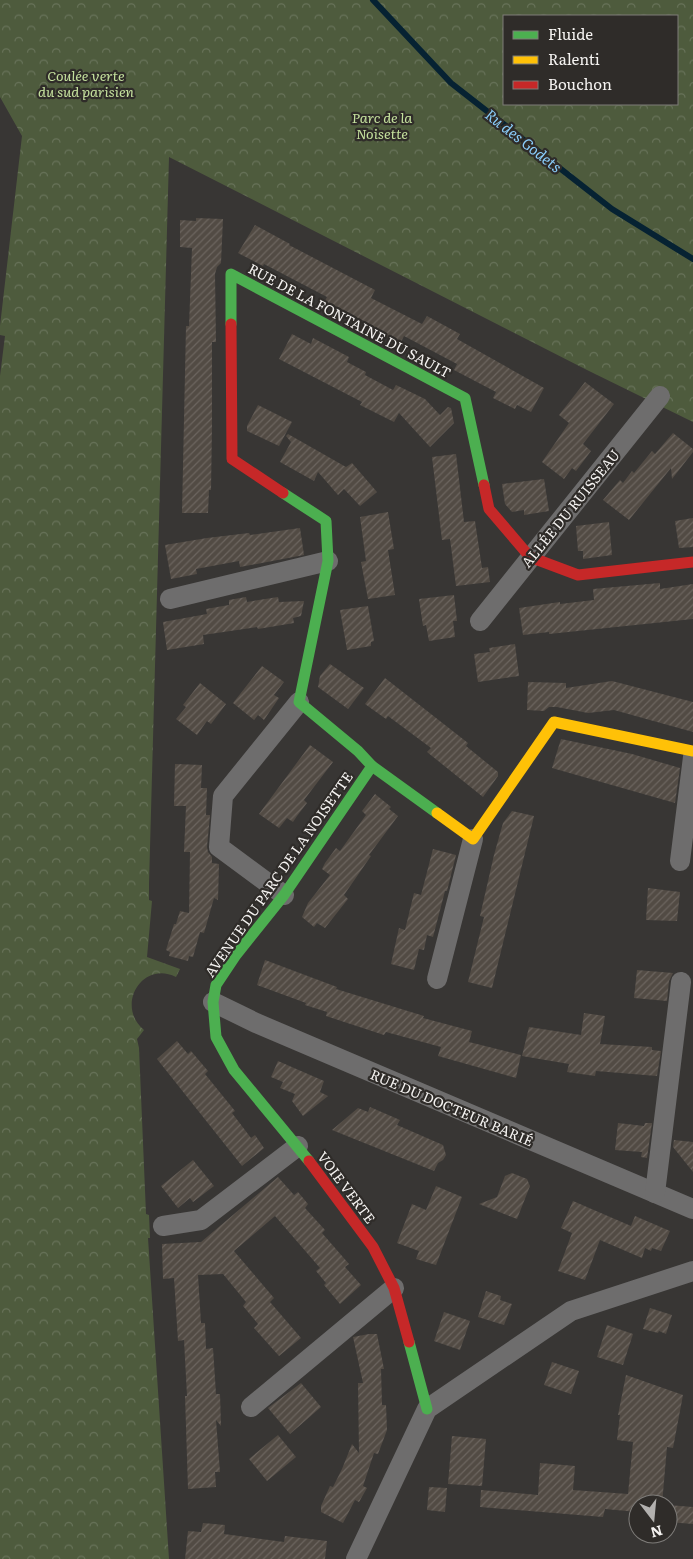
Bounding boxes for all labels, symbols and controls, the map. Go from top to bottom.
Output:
legend [503,15,678,105]
text: Fluide [548,22,593,45]
text: Ralenti [548,47,600,70]
park label: Coulée verte du sud parisien [38,65,135,101]
text: Bouchon [548,72,612,95]
water label: Ru des Godets [481,103,567,177]
park label: Parc de la Noisette [352,107,412,143]
street label: RUE DE LA FONTAINE DU SAULT [245,258,455,382]
street label: ALLÉE DU RUISSEAU [516,445,624,571]
street label: AVENUE DU PARC DE LA NOISETTE [199,767,357,981]
street label: RUE DU DOCTEUR BARIÉ [367,1064,537,1150]
street label: VOIE VERTE [313,1147,381,1227]
north arrow [628,1494,678,1544]
text: N [648,1521,665,1544]

